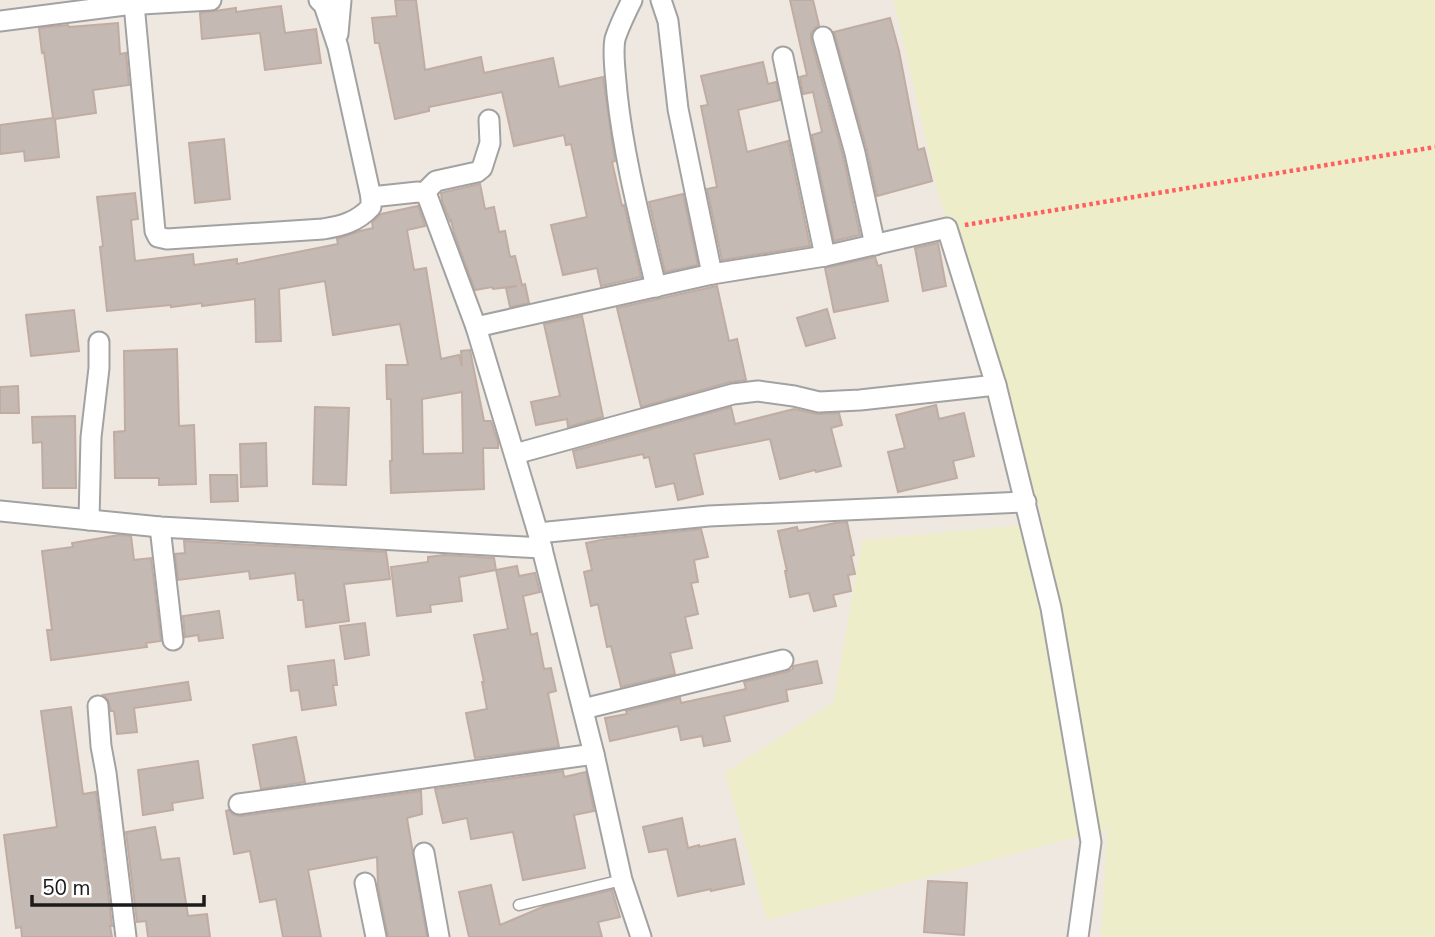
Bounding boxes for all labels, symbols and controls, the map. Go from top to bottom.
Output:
scale bar [32,864,203,908]
text: 50 m [42,874,91,902]

